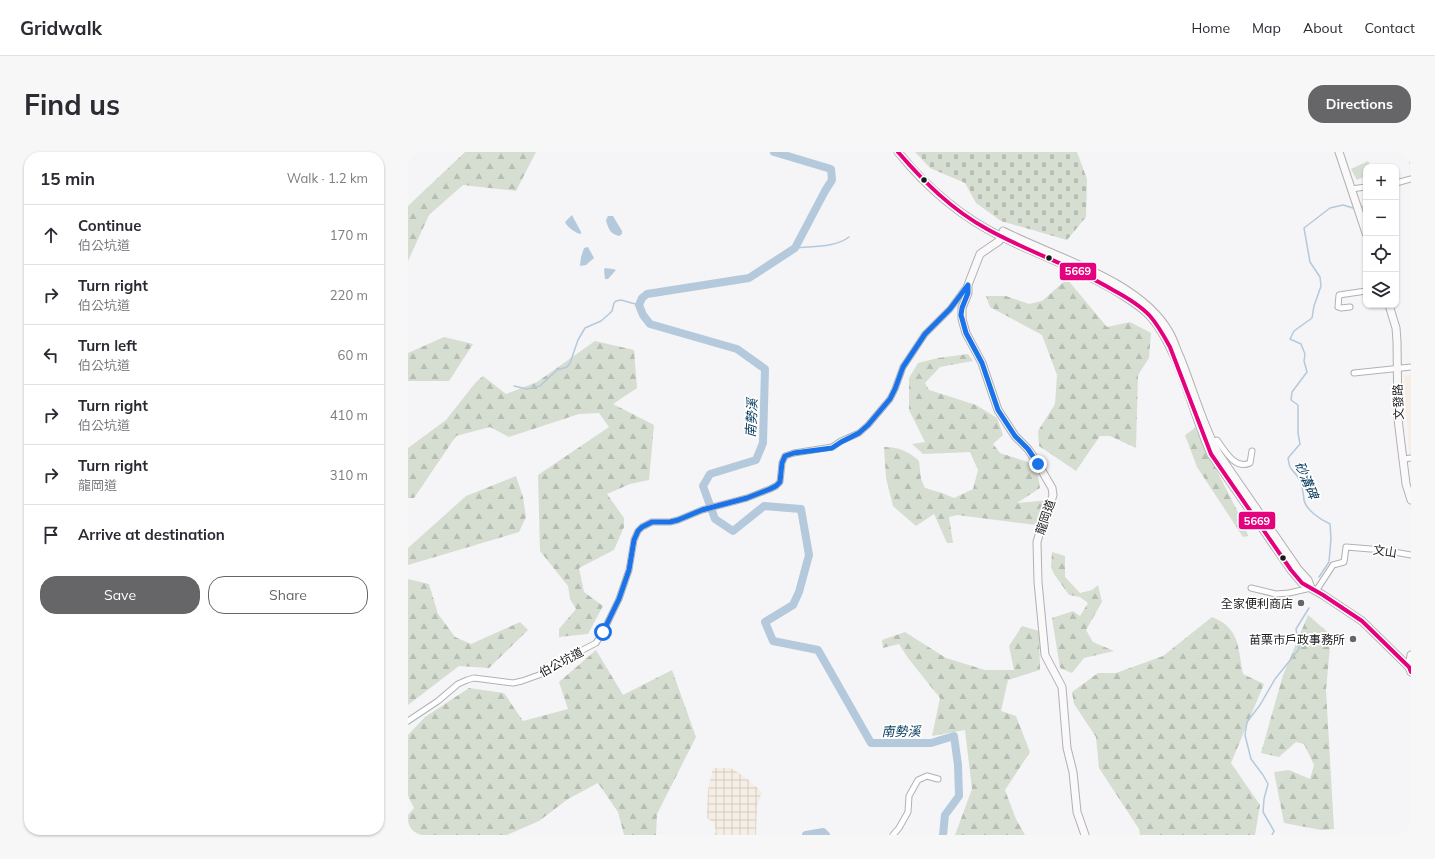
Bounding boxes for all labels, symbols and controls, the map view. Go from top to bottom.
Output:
text: Gridwalk [20,16,102,40]
text: Home [1191,19,1230,37]
text: Map [1252,19,1281,37]
text: About [1303,19,1343,37]
text: Contact [1365,19,1415,37]
button: Directions [1308,85,1411,123]
text: Find us [24,87,120,122]
map controls [1363,164,1399,308]
button: + [1363,164,1399,200]
text: 15 min [40,168,95,189]
text: Walk · 1.2 km [287,170,368,186]
unlabelled marker [919,175,929,185]
button: − [1363,200,1399,236]
text: Continue [78,216,141,235]
icon: ahead [40,224,62,246]
text: 170 m [330,227,368,243]
button: locate [1363,236,1399,272]
text: 伯公坑道 [78,237,130,253]
unlabelled marker [1044,253,1054,263]
line badge: 5669 [1059,262,1097,281]
text: 5669 [1065,264,1092,278]
button: layers [1363,272,1399,308]
text: Turn right [78,276,148,295]
icon: right [40,284,62,306]
text: 220 m [330,287,368,303]
text: 伯公坑道 [78,297,130,313]
text: Turn left [78,336,137,355]
icon: left [40,344,62,366]
text: 60 m [338,347,368,363]
text: 伯公坑道 [78,357,130,373]
street label: 文發路 [1390,384,1406,420]
text: Turn right [78,396,148,415]
water label: 南勢溪 [742,396,760,438]
icon: right [40,404,62,426]
text: 410 m [330,407,368,423]
text: 伯公坑道 [78,417,130,433]
route end [1029,455,1047,473]
text: Turn right [78,456,148,475]
water label: 砂溝碑 [1292,459,1323,503]
icon: right [40,464,62,486]
text: 310 m [330,467,368,483]
text: 龍岡道 [78,477,117,493]
street label: 龍岡道 [1032,498,1058,536]
line badge: 5669 [1238,511,1276,530]
text: 5669 [1244,514,1271,528]
icon: arrive [40,524,62,546]
text: Arrive at destination [78,525,225,544]
street label: 文山 [1372,542,1398,560]
unlabelled marker [1278,553,1288,563]
button: Save [40,576,200,614]
button: Share [208,576,368,614]
place label: 全家便利商店 [1221,596,1293,611]
marker: 全家便利商店 [1296,598,1306,608]
route start [594,623,612,641]
place label: 苗栗市戶政事務所 [1249,632,1345,647]
marker: 苗栗市戶政事務所 [1348,634,1358,644]
street label: 伯公坑道 [536,644,586,680]
water label: 南勢溪 [881,723,923,739]

